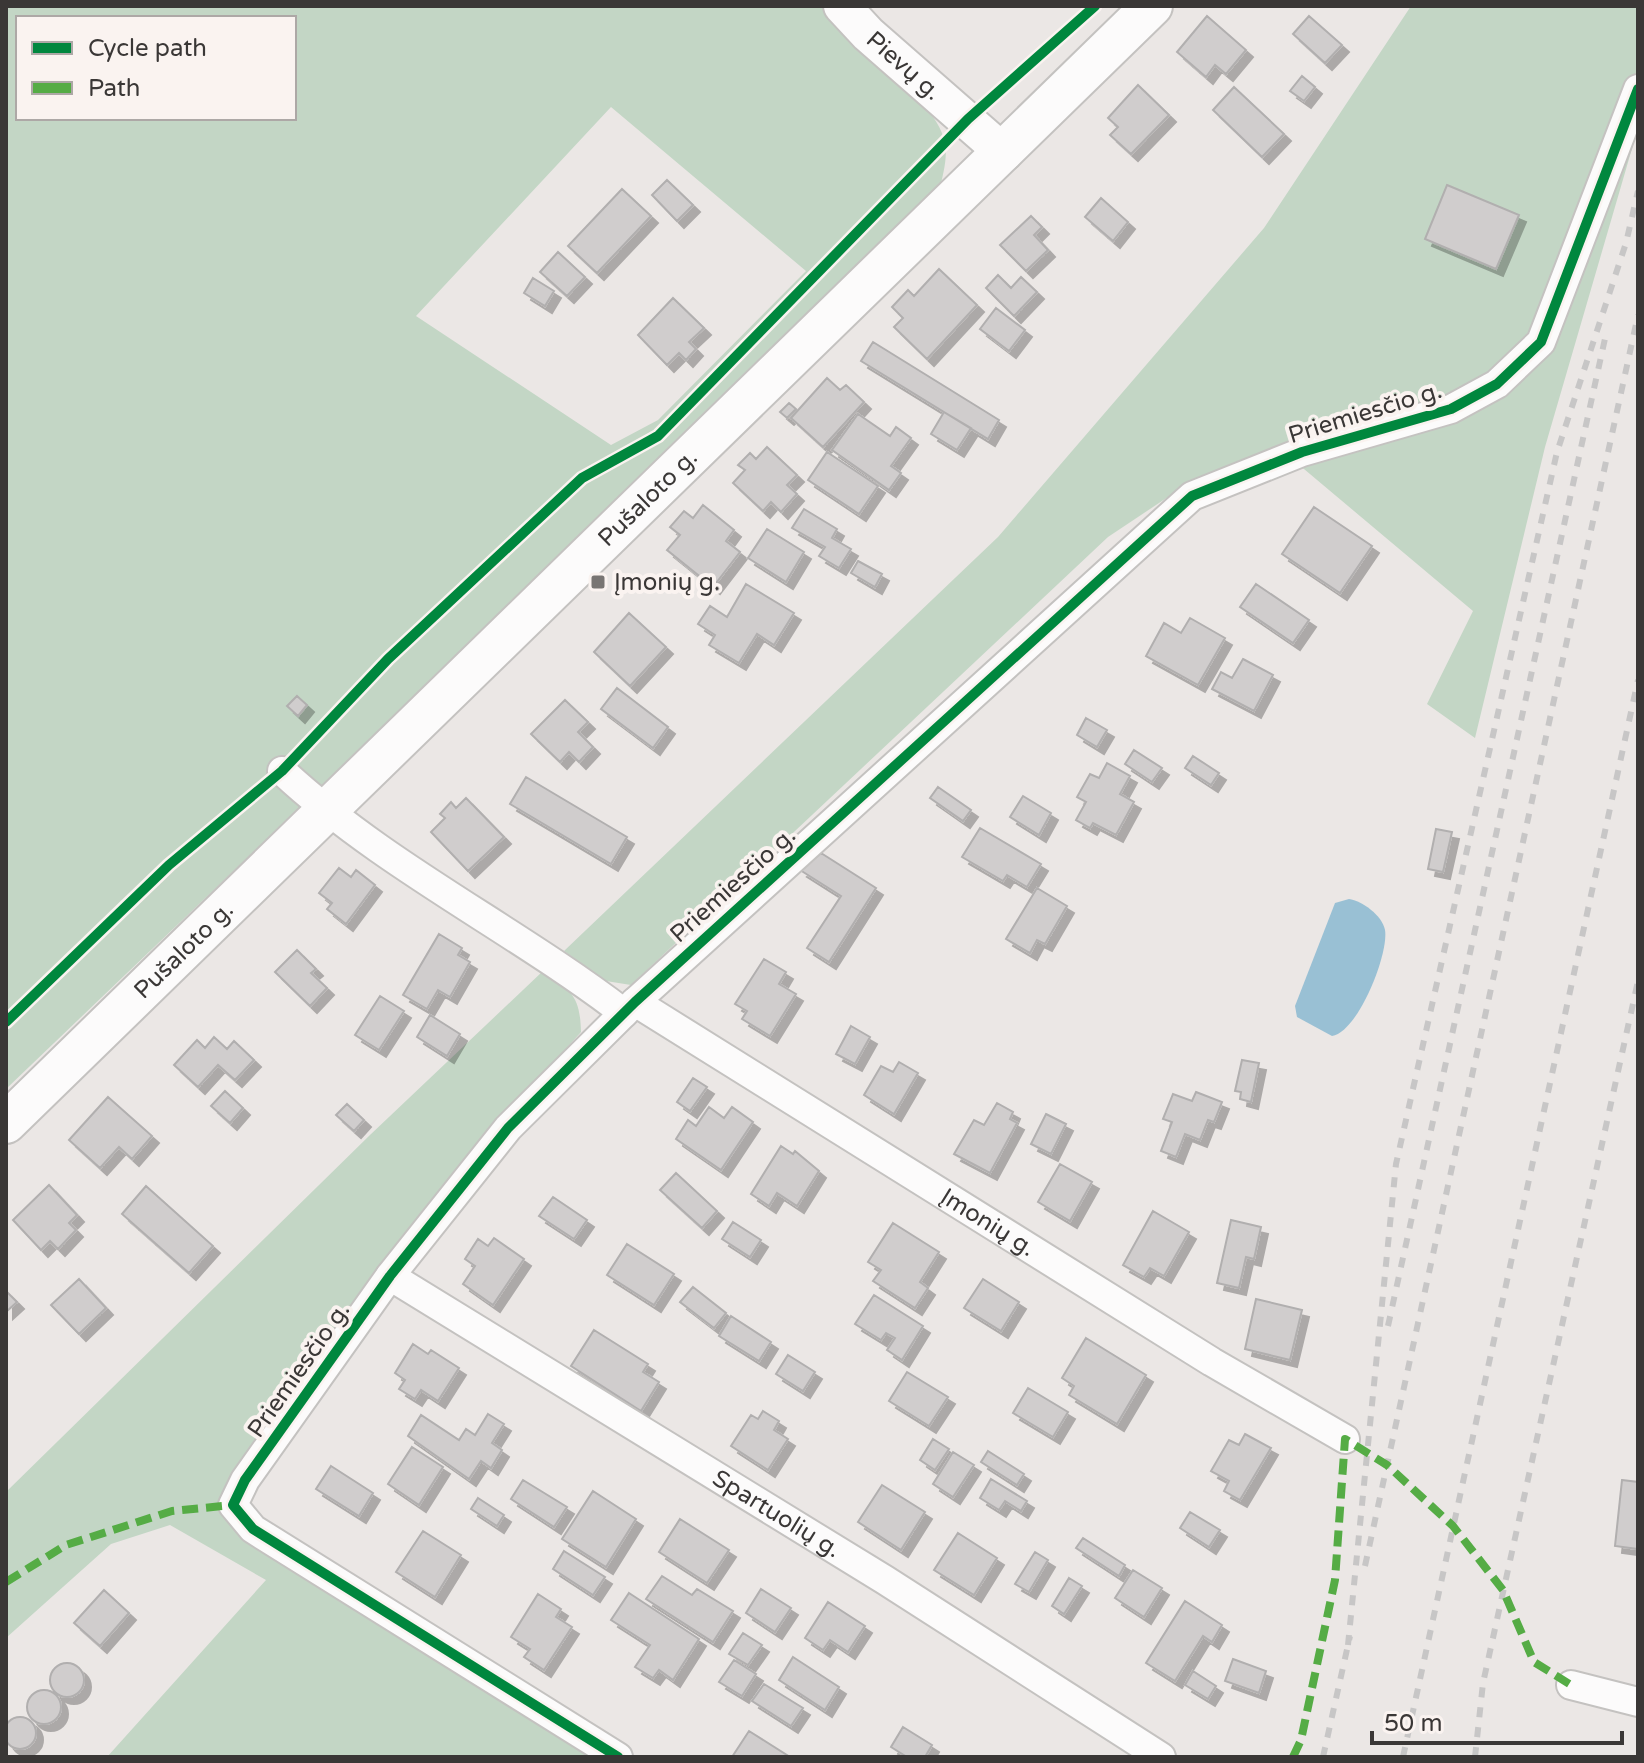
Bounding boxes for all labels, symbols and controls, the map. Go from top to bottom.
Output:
legend [16,16,296,120]
street label: Pievų g. [860,25,948,106]
text: Cycle path [88,34,207,63]
text: Path [88,74,141,103]
street label: Priemiesčio g. [1285,376,1445,450]
street label: Pušaloto g. [592,443,703,552]
place label: Įmonių g. [614,568,720,597]
marker: Įmonių g. [589,573,607,591]
street label: Priemiesčio g. [664,821,802,949]
street label: Pušaloto g. [128,895,239,1005]
street label: Įmonių g. [935,1182,1041,1263]
street label: Priemiesčio g. [242,1297,356,1443]
street label: Spartuolių g. [707,1463,846,1564]
scale bar [1372,1695,1622,1745]
text: 50 m [1384,1709,1442,1738]

